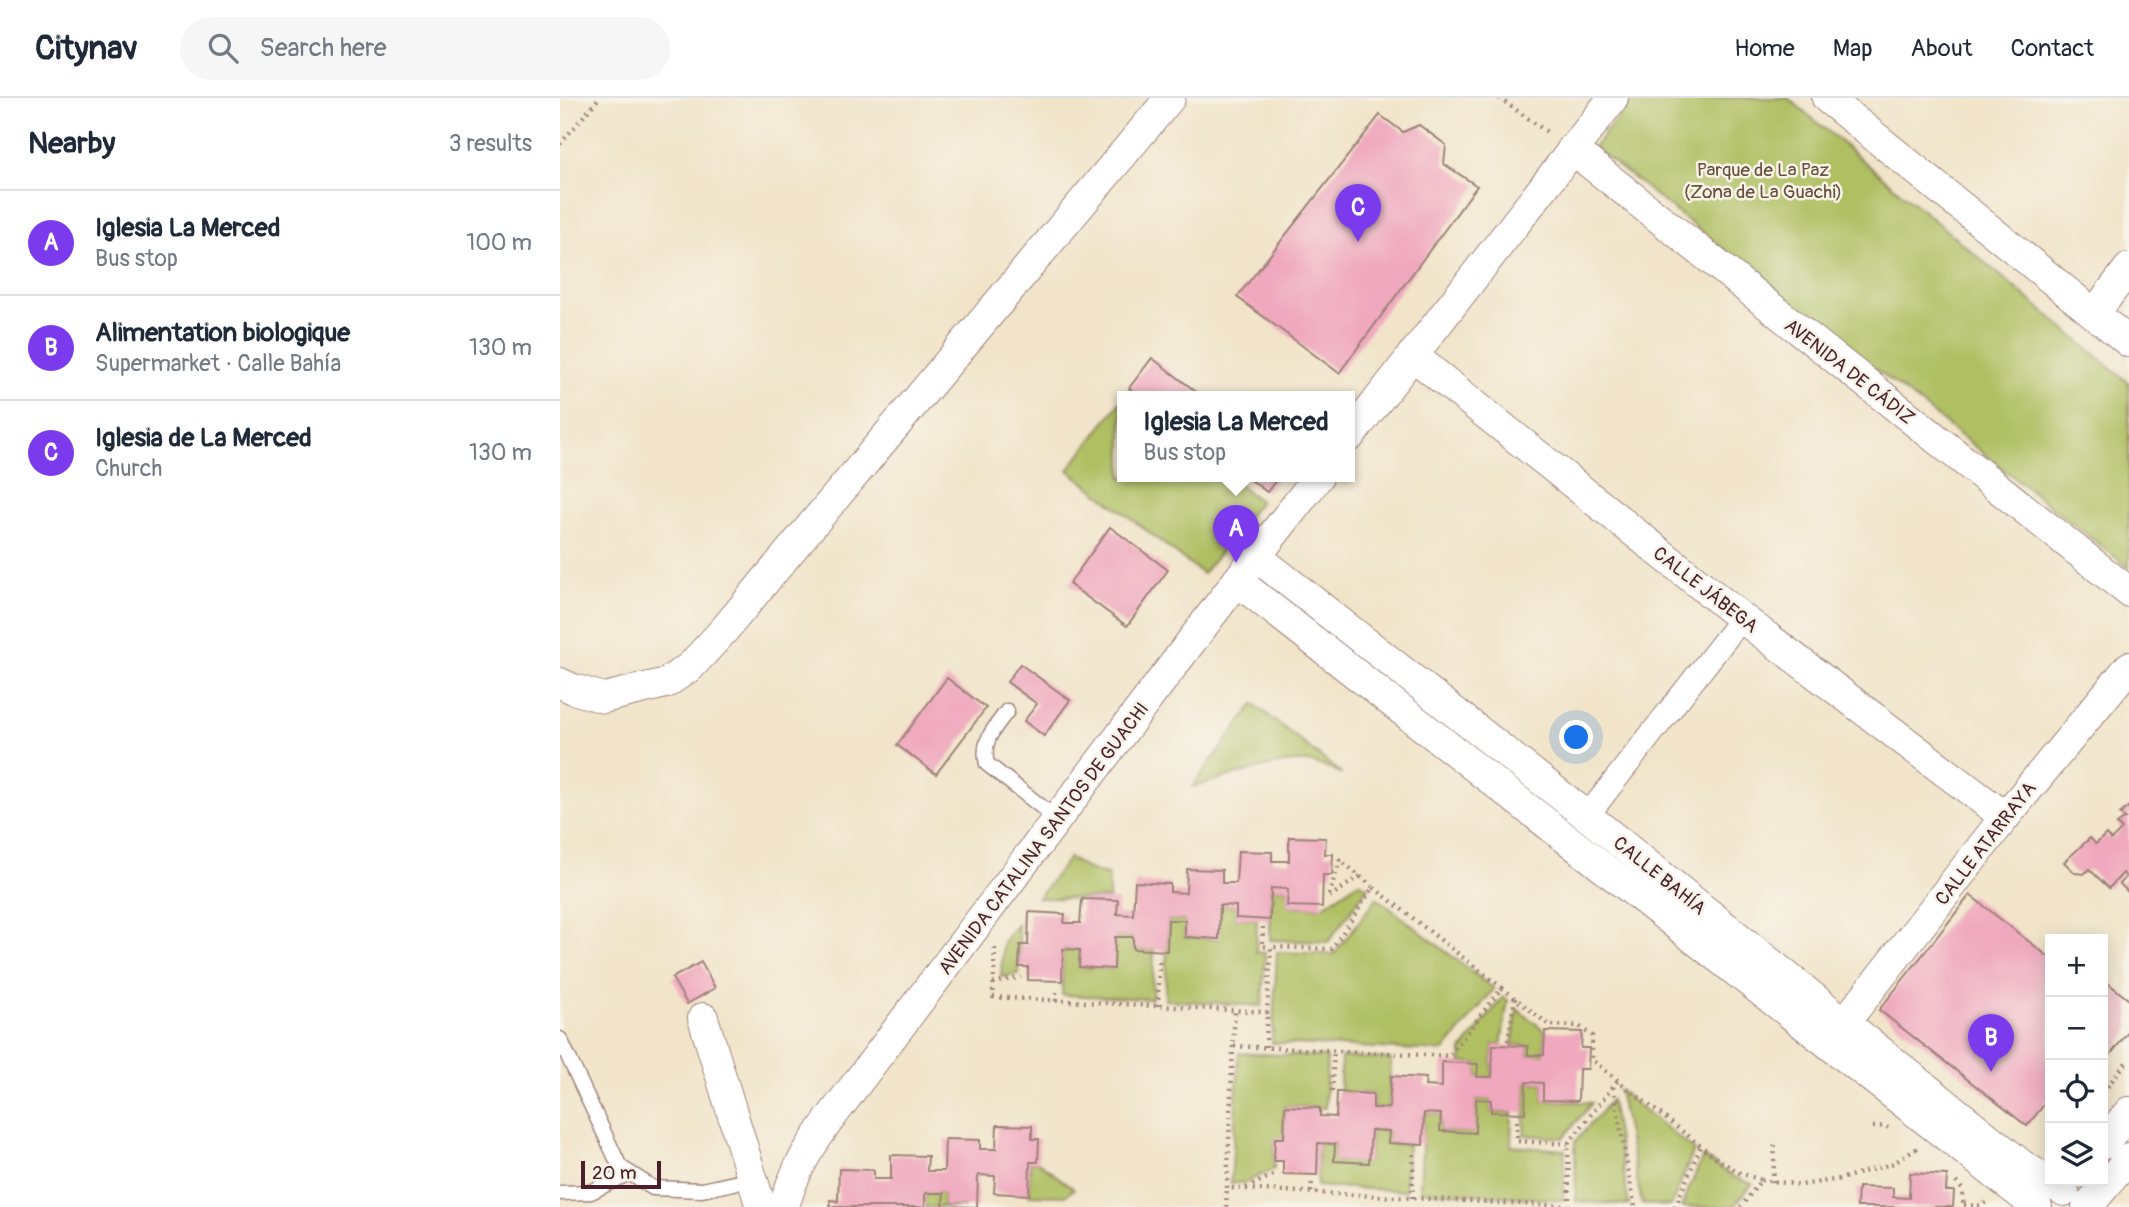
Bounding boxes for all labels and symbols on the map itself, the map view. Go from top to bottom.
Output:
park label: Parque de La Paz (Zona de La Guachi) [1684,158,1842,204]
pin: C [1335,184,1381,242]
street label: AVENIDA DE CÁDIZ [1779,313,1919,430]
pin: A [1213,505,1259,563]
street label: CALLE JÁBEGA [1648,541,1763,638]
street label: AVENIDA CATALINA SANTOS DE GUACHI [933,698,1154,980]
your location [1559,720,1593,754]
street label: CALLE ATARRAYA [1930,777,2042,910]
street label: CALLE BAHÍA [1608,831,1711,920]
pin: B [1968,1014,2014,1072]
scale bar [581,1158,662,1190]

